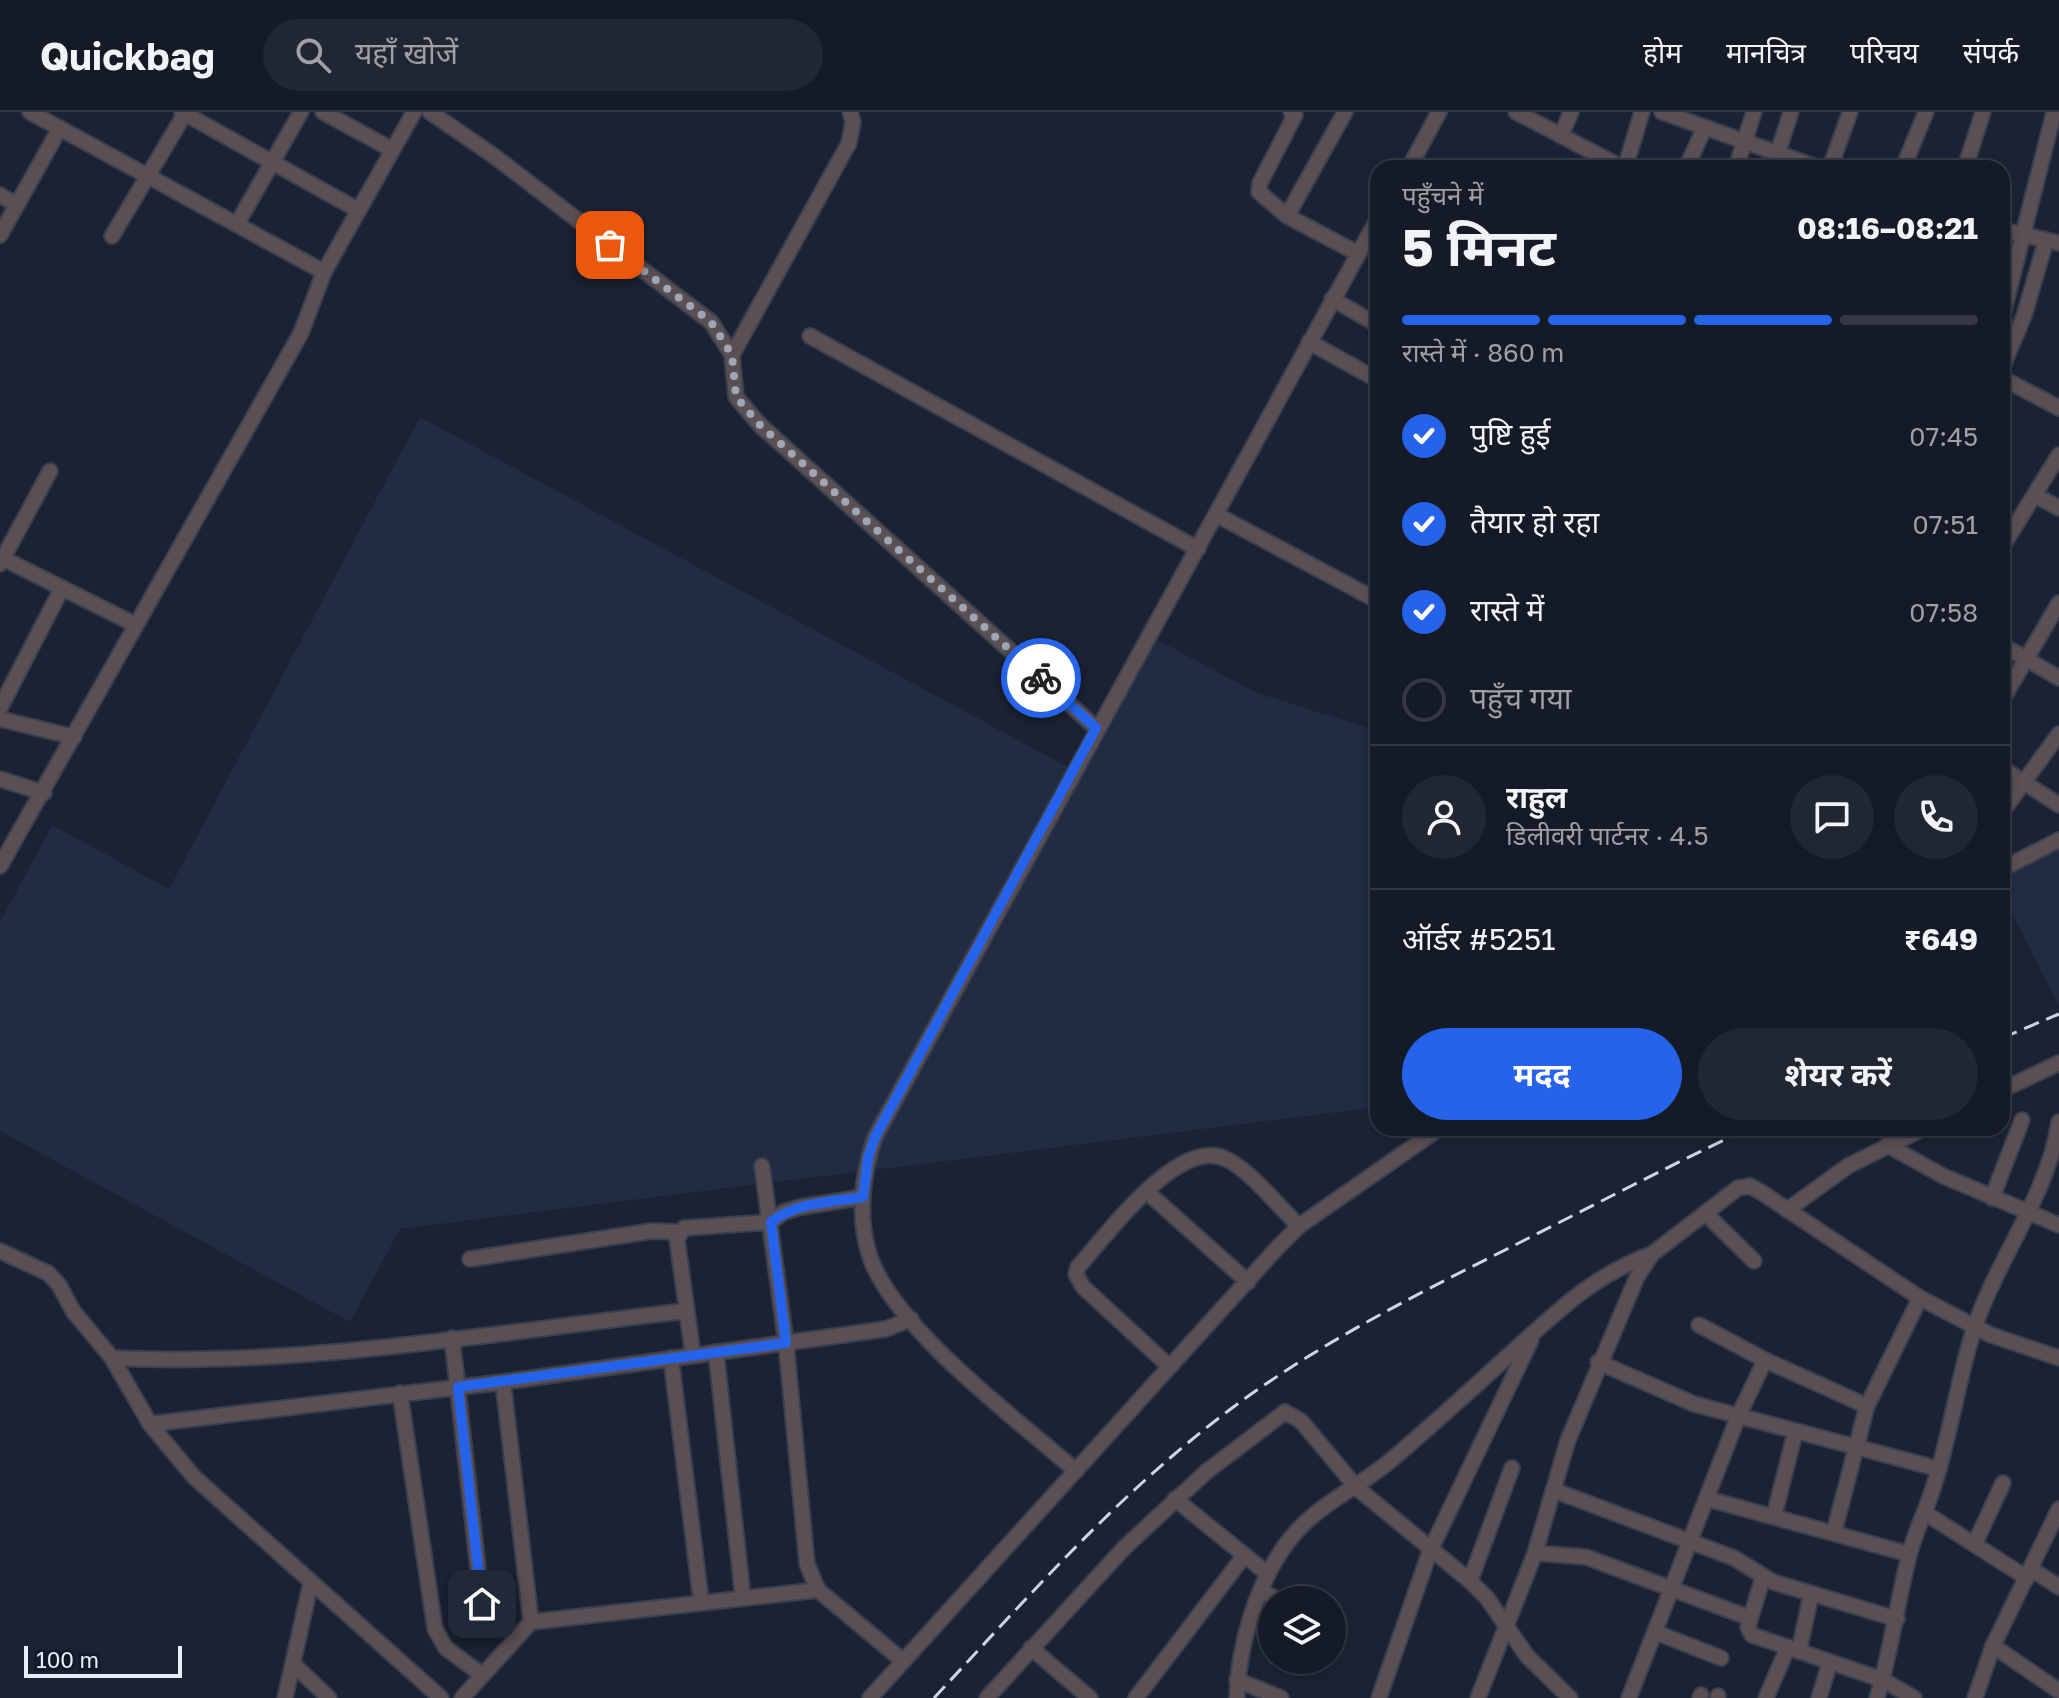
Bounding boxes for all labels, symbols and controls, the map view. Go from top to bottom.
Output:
search box [263,19,823,91]
text: Quickbag [40,33,215,78]
icon: search [291,33,335,77]
text: यहाँ खोजें [355,35,458,71]
text: होम [1643,36,1682,69]
text: मानचित्र [1726,36,1806,69]
text: परिचय [1850,36,1919,69]
text: संपर्क [1963,36,2019,69]
text: पहुँचने में [1402,180,1484,211]
text: 08:16–08:21 [1797,210,1978,246]
pin [576,211,644,279]
text: 5 मिनट [1402,215,1556,277]
icon: bag [588,223,632,267]
text: रास्ते में · 860 m [1402,337,1564,368]
icon: check [1402,414,1446,458]
text: पुष्टि हुई [1470,416,1551,452]
text: 07:45 [1909,421,1978,452]
icon: check [1402,502,1446,546]
text: तैयार हो रहा [1470,504,1599,540]
text: 07:51 [1913,509,1978,540]
icon: check [1402,590,1446,634]
text: रास्ते में [1470,592,1544,628]
text: 07:58 [1909,597,1978,628]
courier [1001,638,1081,718]
icon: bike [1019,656,1063,700]
text: पहुँच गया [1470,680,1572,716]
button: person [1402,775,1486,859]
button: chat [1790,775,1874,859]
button: phone [1894,775,1978,859]
text: राहुल [1506,779,1567,815]
text: डिलीवरी पार्टनर · 4.5 [1506,820,1709,851]
text: ऑर्डर #5251 [1402,921,1556,957]
text: ₹649 [1904,921,1978,957]
button: मदद [1402,1028,1682,1120]
button: शेयर करें [1698,1028,1978,1120]
pin [448,1570,516,1638]
icon: home [460,1582,504,1626]
map controls [1258,1586,1346,1674]
button: layers [1258,1586,1346,1674]
scale bar [24,1642,182,1678]
text: 100 m [36,1646,99,1673]

